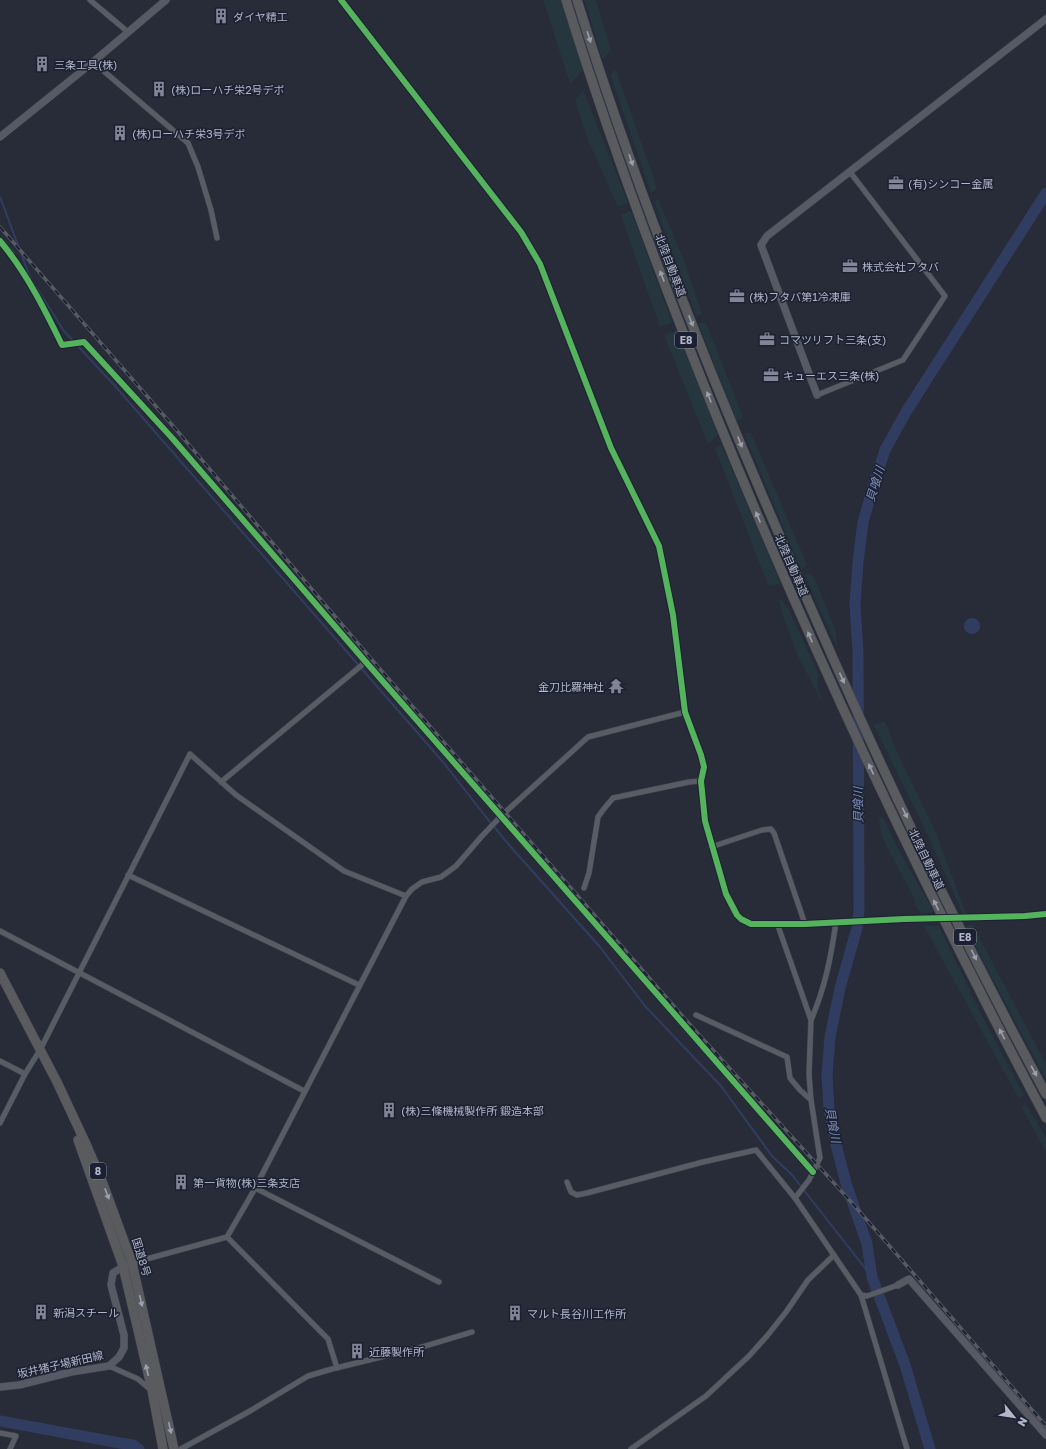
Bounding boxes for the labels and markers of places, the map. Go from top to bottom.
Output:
building icon: ダイヤ精工 [212,7,230,25]
place label: ダイヤ精工 [233,10,288,23]
building icon: 三条工具(株) [33,55,51,73]
place label: 三条工具(株) [54,58,117,71]
building icon: (株)ローハチ栄2号デポ [150,80,168,98]
place label: (株)ローハチ栄2号デポ [171,83,285,96]
building icon: (株)ローハチ栄3号デポ [111,124,129,142]
place label: (株)ローハチ栄3号デポ [132,127,246,140]
office icon: (有)シンコー金属 [887,174,905,192]
place label: (有)シンコー金属 [908,177,993,190]
office icon: 株式会社フタバ [841,257,859,275]
place label: 株式会社フタバ [862,260,939,273]
office icon: (株)フタバ第1冷凍庫 [728,287,746,305]
place label: (株)フタバ第1冷凍庫 [749,290,851,303]
office icon: コマツリフト三条(支) [758,330,776,348]
place label: コマツリフト三条(支) [779,333,886,346]
office icon: キューエス三条(株) [762,366,780,384]
place label: キューエス三条(株) [783,369,879,382]
temple icon: 金刀比羅神社 [607,677,625,695]
place label: 金刀比羅神社 [538,680,604,693]
building icon: (株)三條機械製作所 鍛造本部 [380,1101,398,1119]
place label: (株)三條機械製作所 鍛造本部 [401,1104,544,1117]
building icon: 第一貨物(株)三条支店 [172,1173,190,1191]
place label: 第一貨物(株)三条支店 [193,1176,300,1189]
building icon: 新潟スチール [32,1303,50,1321]
building icon: マルト長谷川工作所 [506,1304,524,1322]
place label: 新潟スチール [53,1306,119,1319]
place label: マルト長谷川工作所 [527,1307,627,1320]
building icon: 近藤製作所 [348,1342,366,1360]
place label: 近藤製作所 [369,1345,425,1358]

